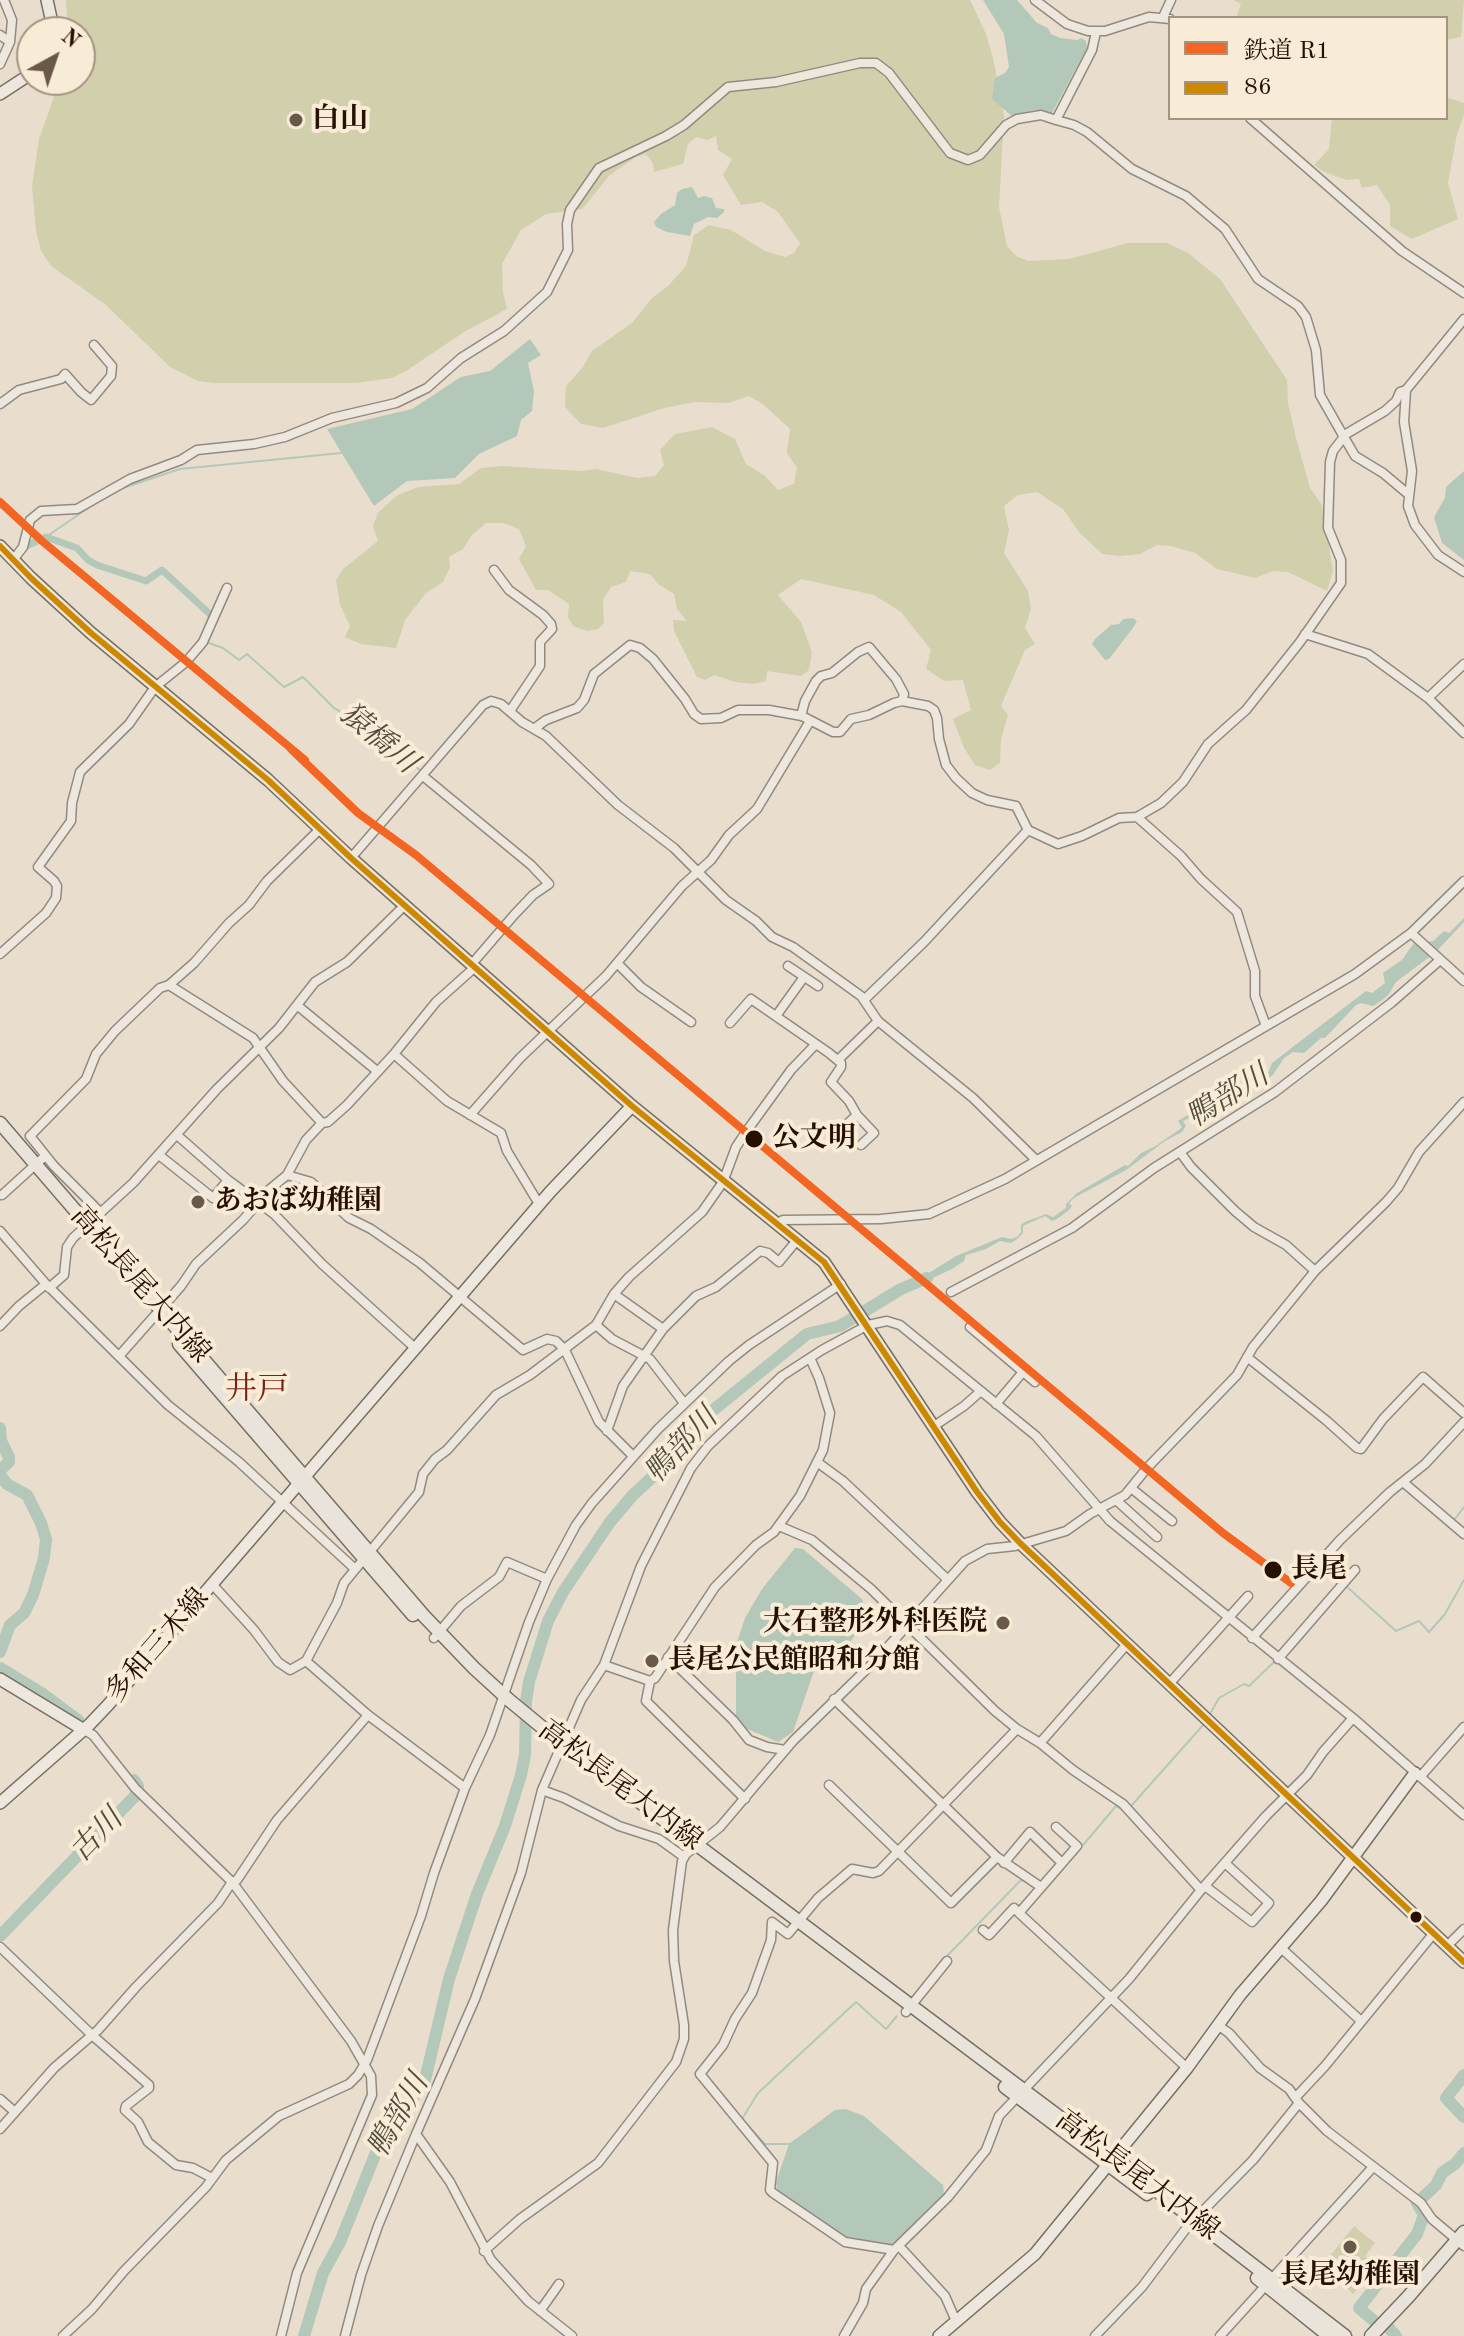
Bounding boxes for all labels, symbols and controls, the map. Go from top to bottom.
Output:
north arrow [16,16,96,96]
legend [1168,16,1448,120]
text: N [57,25,84,53]
text: 鉄道 R1 [1244,40,1330,64]
text: 86 [1244,76,1272,100]
place label: 白山 [312,103,368,137]
marker: 白山 [287,111,305,129]
water label: 猿橋川 [332,696,424,782]
water label: 鴨部川 [1180,1058,1276,1136]
place label: 公文明 [772,1122,856,1156]
marker: 公文明 [743,1128,765,1150]
place label: あおば幼稚園 [214,1185,382,1219]
marker: あおば幼稚園 [189,1193,207,1211]
street label: 高松長尾大内線 [63,1200,217,1370]
district label: 井戸 [225,1372,289,1410]
water label: 鴨部川 [638,1401,726,1491]
place label: 長尾 [1291,1553,1347,1587]
marker: 長尾 [1262,1559,1284,1581]
street label: 多和三木線 [99,1582,217,1710]
place label: 大石整形外科医院 [763,1606,987,1640]
marker: 大石整形外科医院 [994,1614,1012,1632]
place label: 長尾公民館昭和分館 [668,1644,920,1678]
marker: 長尾公民館昭和分館 [643,1652,661,1670]
street label: 高松長尾大内線 [532,1714,708,1858]
water label: 古川 [63,1802,131,1870]
unlabelled marker [1408,1909,1424,1925]
water label: 鴨部川 [361,2068,437,2164]
street label: 高松長尾大内線 [1049,2104,1225,2248]
marker: 長尾幼稚園 [1341,2238,1359,2256]
place label: 長尾幼稚園 [1280,2259,1420,2293]

